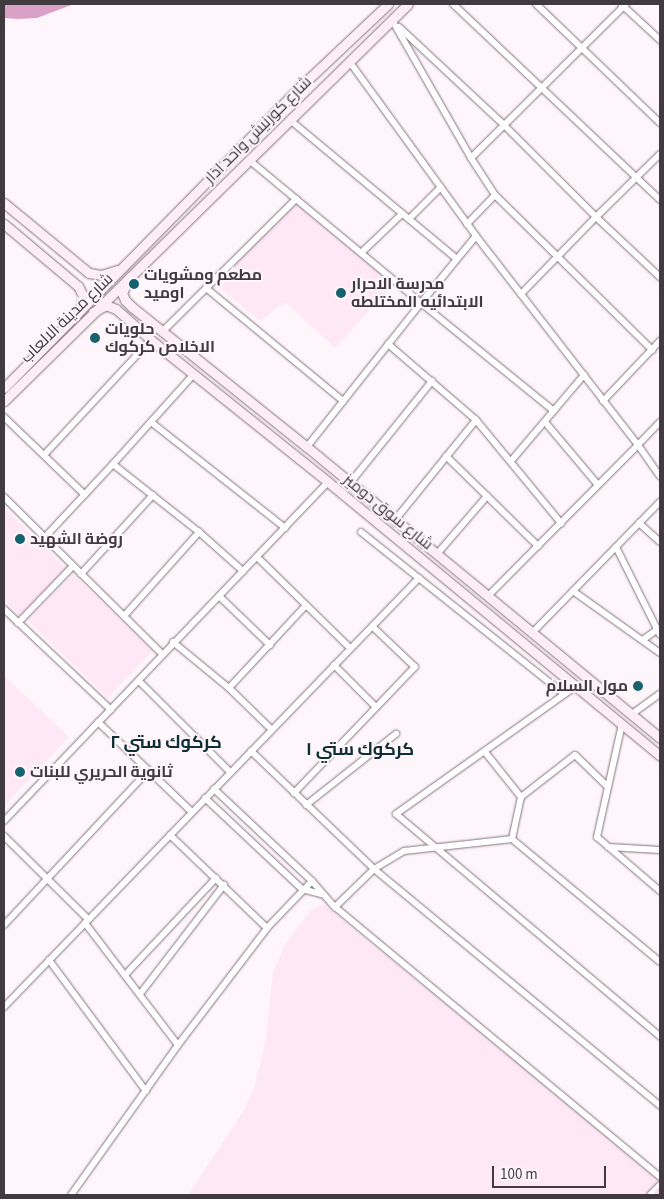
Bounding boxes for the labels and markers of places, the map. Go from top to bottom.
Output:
place label: مطعم ومشويات اوميد [144,265,262,303]
place label: مدرسة الاحرار الابتدائيه المختلطه [351,274,484,312]
marker: مطعم ومشويات اوميد [128,278,140,290]
marker: مدرسة الاحرار الابتدائيه المختلطه [335,287,347,299]
place label: حلويات الاخلاص كركوك [105,319,215,357]
marker: حلويات الاخلاص كركوك [89,332,101,344]
place label: روضة الشهيد [30,529,123,549]
marker: روضة الشهيد [14,533,26,545]
place label: مول السلام [546,676,628,696]
marker: مول السلام [632,680,644,692]
place label: ثانوية الحريري للبنات [30,762,173,782]
marker: ثانوية الحريري للبنات [14,766,26,778]

